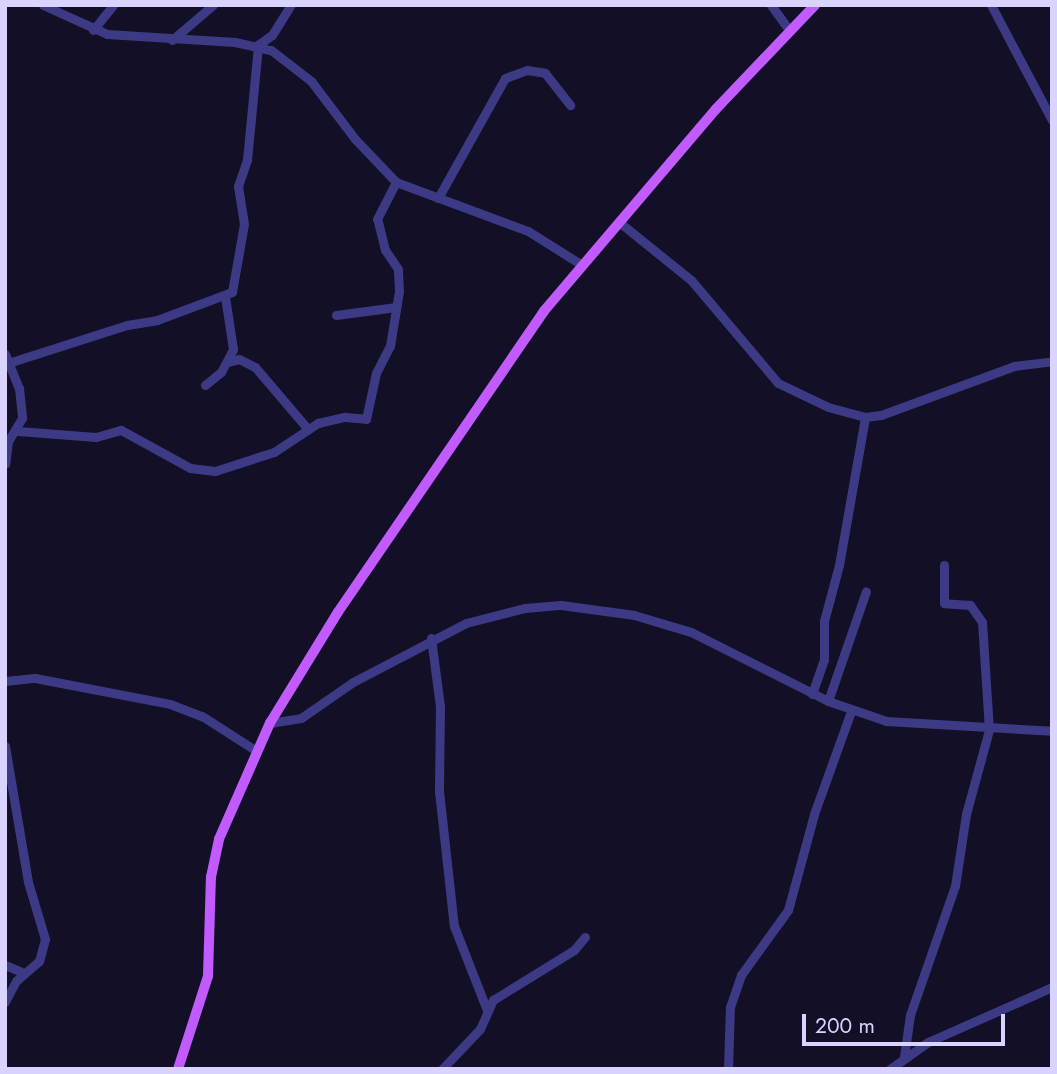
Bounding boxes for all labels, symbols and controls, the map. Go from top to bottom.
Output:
scale bar [805,1000,1008,1044]
text: 200 m [815,1011,875,1041]

